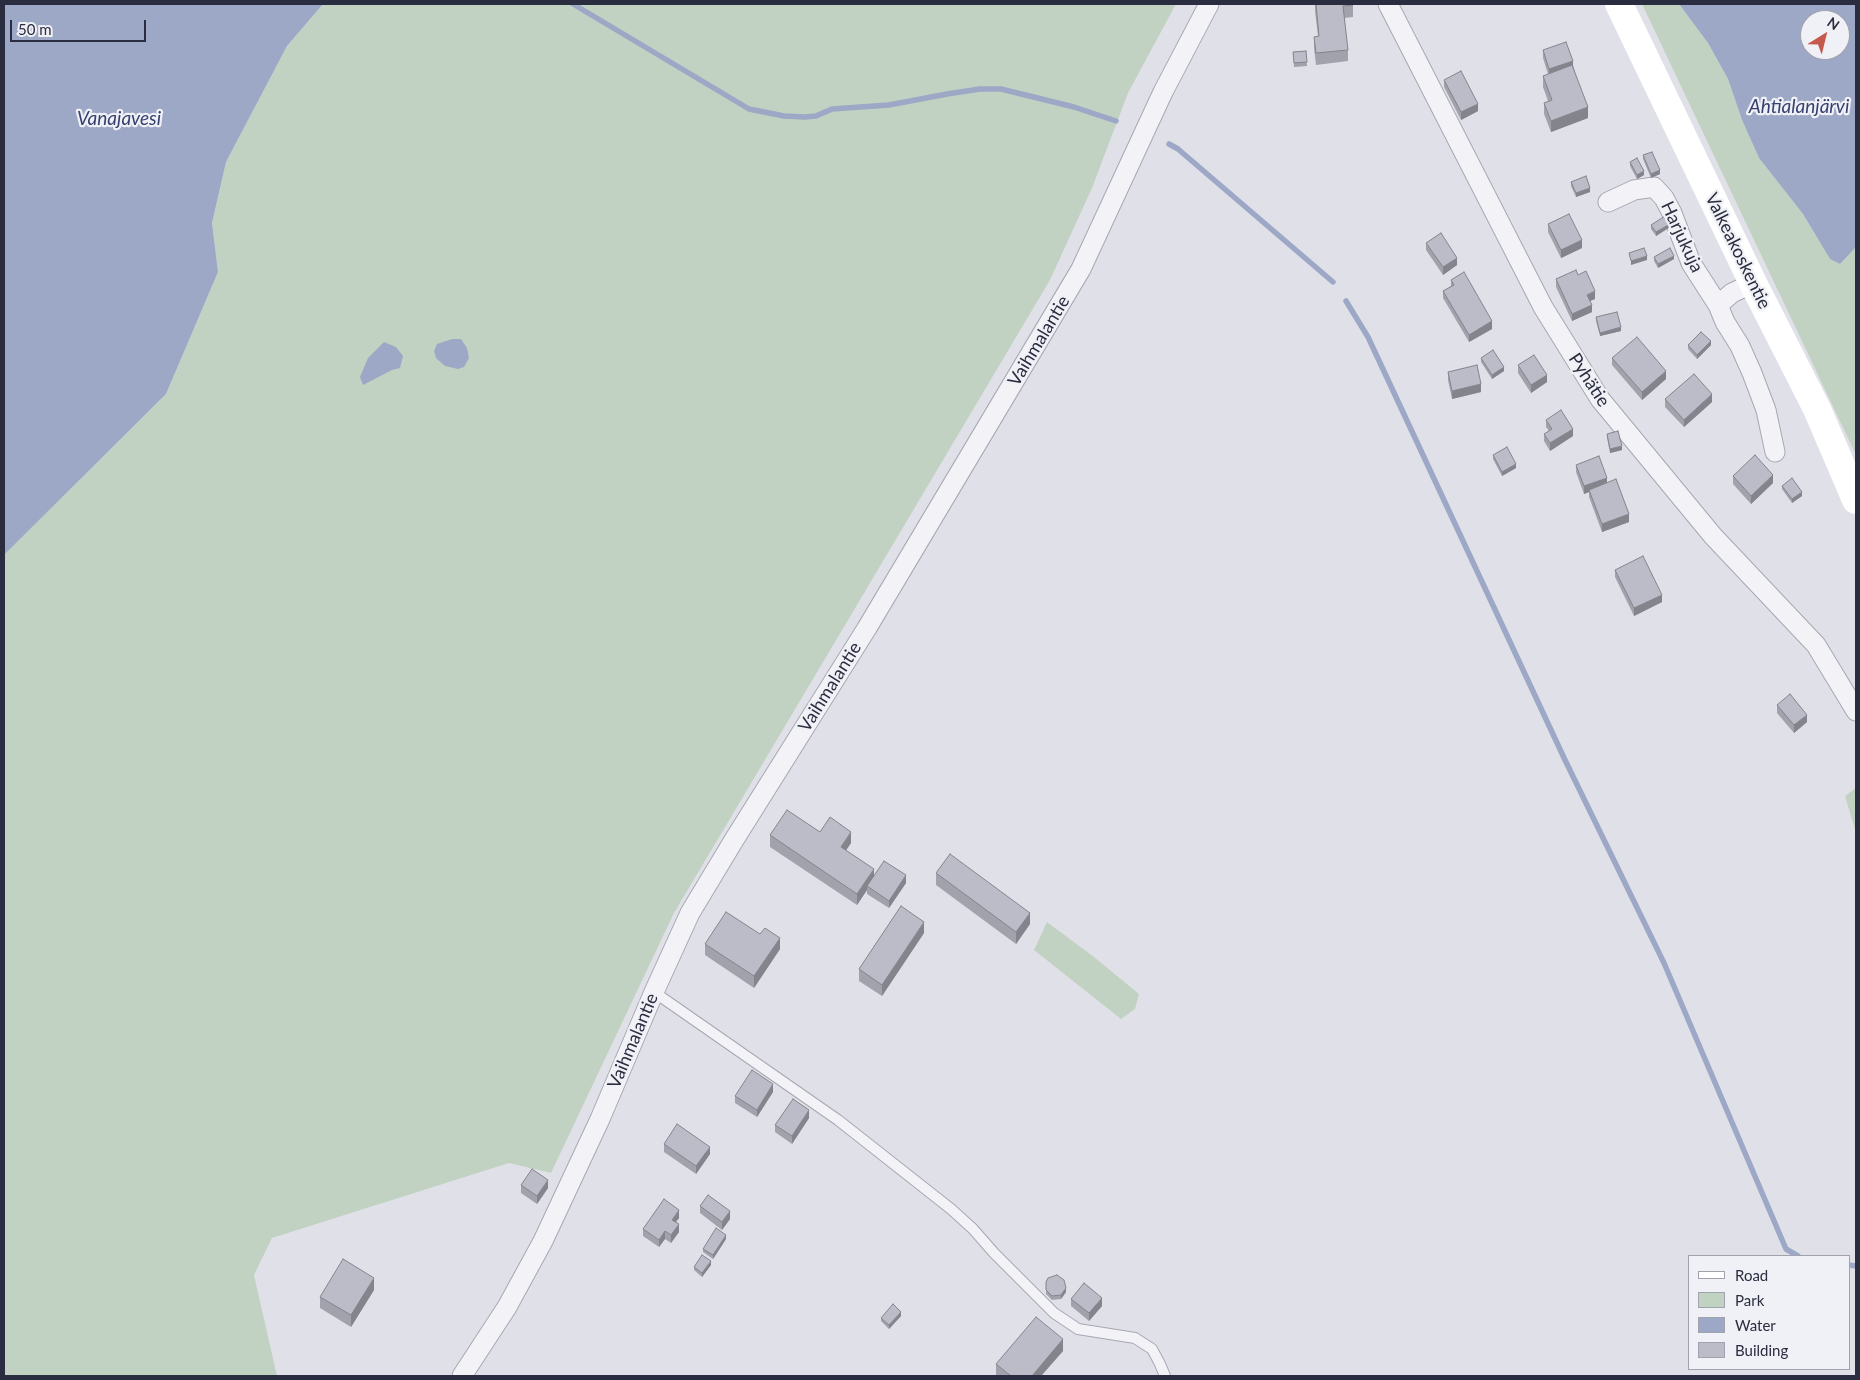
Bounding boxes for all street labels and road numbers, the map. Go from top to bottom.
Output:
street label: Valkeakoskentie [1701,189,1775,313]
street label: Harjukuja [1656,198,1708,276]
street label: Vaihmalantie [1004,292,1074,390]
street label: Pyhätie [1564,349,1614,411]
street label: Vaihmalantie [794,638,866,736]
street label: Vaihmalantie [603,990,663,1092]

